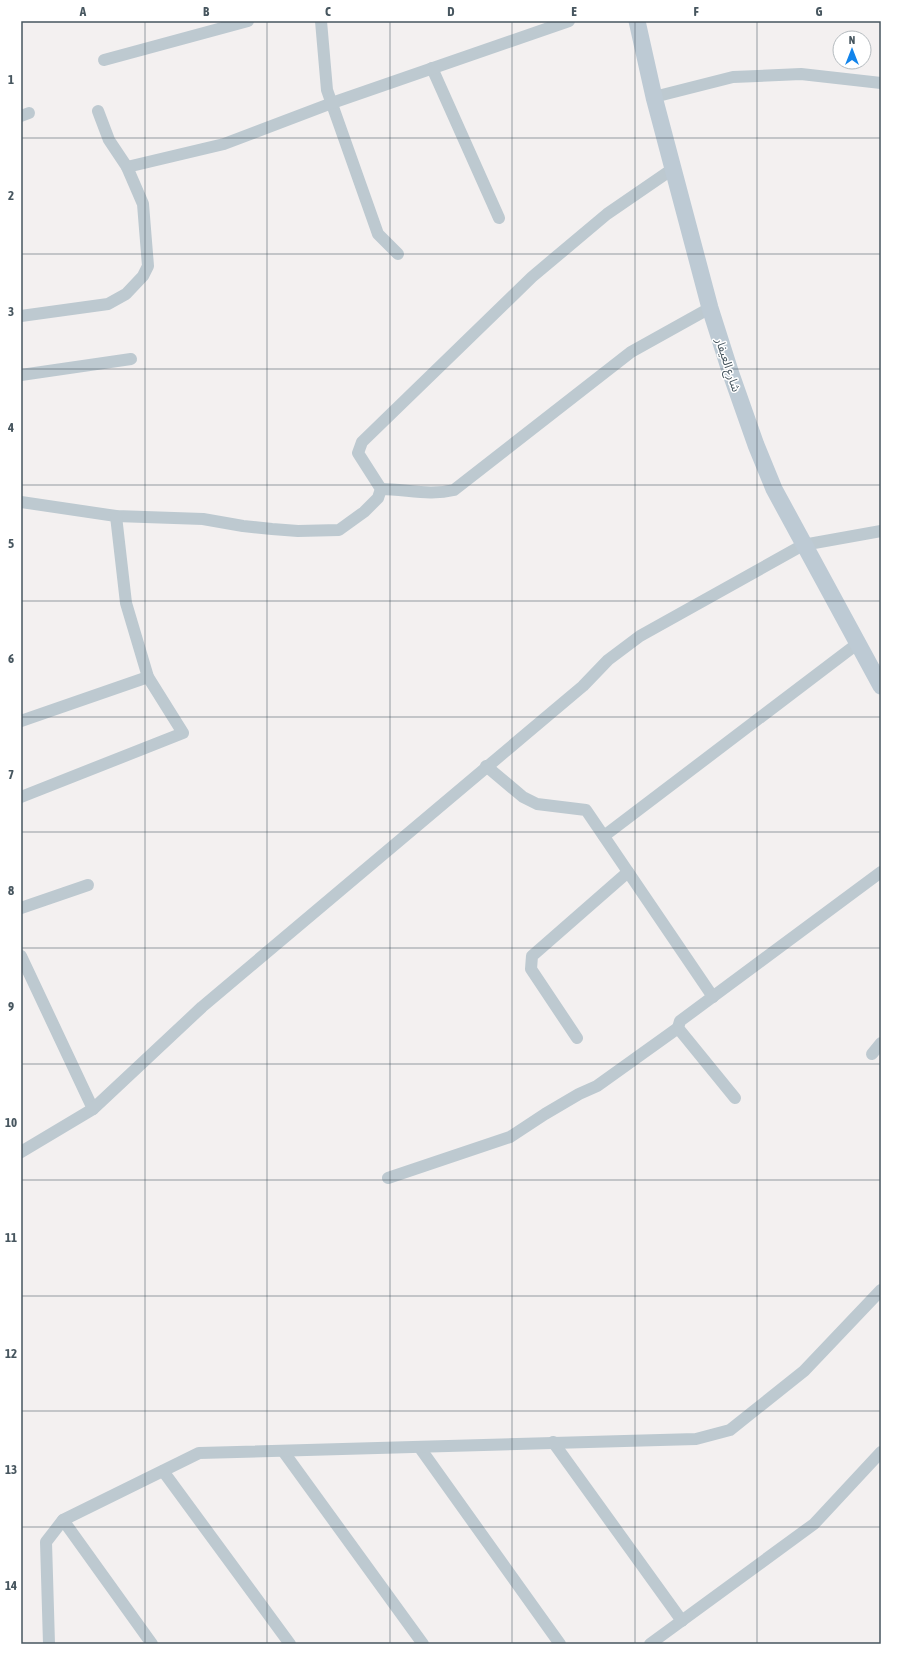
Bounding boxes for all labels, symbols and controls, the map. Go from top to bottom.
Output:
text: A [79,4,87,19]
text: B [203,4,210,19]
text: C [325,4,331,19]
text: D [447,4,455,19]
text: E [571,4,577,19]
text: F [693,4,699,19]
text: G [816,4,823,19]
north arrow [832,30,872,70]
text: N [849,34,855,46]
text: 1 [8,72,14,87]
text: 2 [8,188,14,203]
text: 3 [8,304,14,319]
street label: شارع العيفار [711,335,743,394]
text: 4 [7,420,14,435]
text: 5 [8,536,14,551]
text: 6 [8,651,14,666]
text: 7 [8,767,14,782]
text: 8 [8,883,14,898]
text: 9 [8,999,14,1014]
text: 10 [5,1115,17,1130]
text: 11 [5,1230,17,1245]
text: 12 [5,1346,17,1361]
text: 13 [5,1462,17,1477]
text: 14 [5,1578,17,1593]

